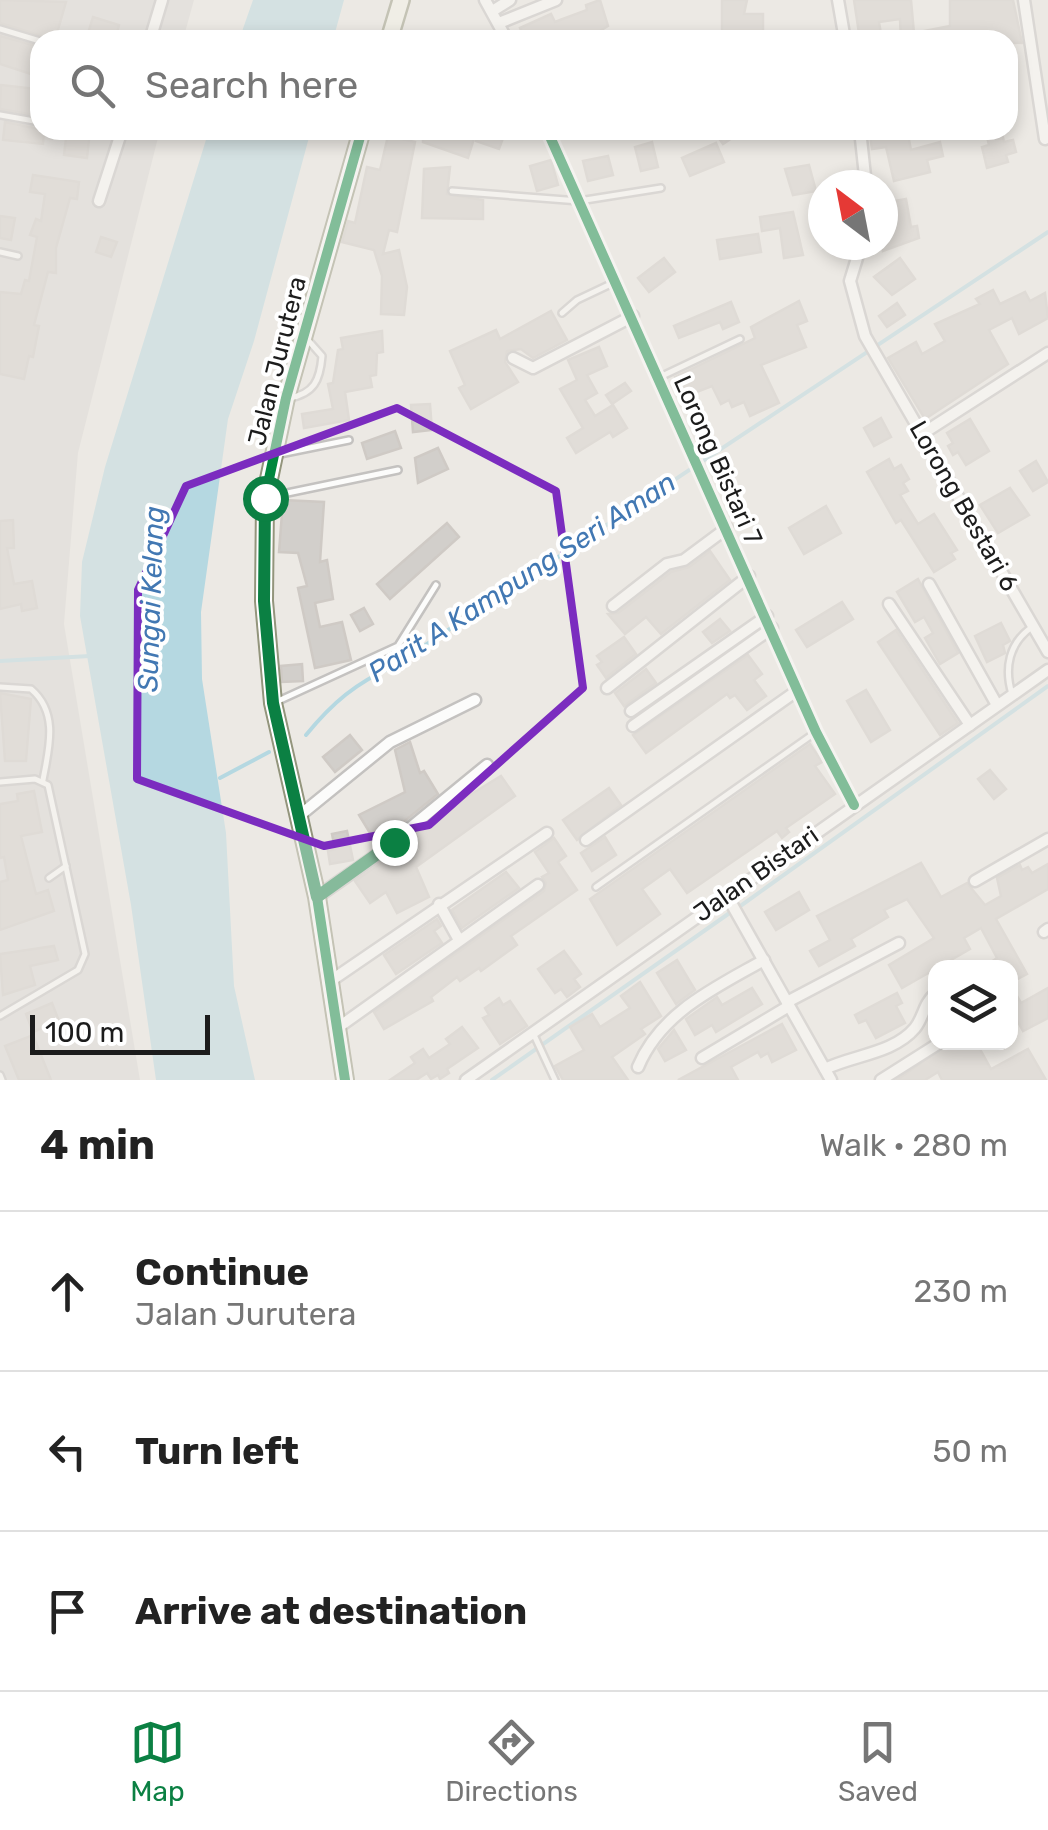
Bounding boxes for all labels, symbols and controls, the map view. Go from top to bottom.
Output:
search box [30,30,1018,140]
icon: search [65,58,120,113]
text: Search here [145,62,358,108]
north arrow [808,170,898,260]
street label: Jalan Jurutera [242,274,312,448]
street label: Lorong Bistari 7 [668,371,768,549]
street label: Lorong Bestari 6 [904,416,1024,596]
water label: Parit A Kampung Seri Aman [362,465,682,689]
route start [243,476,289,522]
water label: Sungai Kelang [131,505,171,693]
route end [372,820,418,866]
street label: Jalan Bistari [688,820,824,928]
map controls [928,960,1018,1050]
button: layers [928,960,1018,1050]
scale bar [30,1010,210,1054]
text: 100 m [45,1016,124,1049]
text: 4 min [40,1120,155,1170]
text: Walk · 280 m [819,1126,1008,1164]
text: Continue [135,1249,309,1295]
icon: ahead [40,1264,95,1319]
text: 230 m [913,1272,1008,1310]
text: Jalan Jurutera [135,1295,356,1333]
icon: left [40,1424,95,1479]
text: Turn left [135,1428,299,1474]
text: 50 m [932,1432,1008,1470]
icon: arrive [40,1584,95,1639]
text: Arrive at destination [135,1588,527,1634]
tab: Map [130,1715,185,1808]
tab: Directions [445,1715,578,1808]
tab: Saved [838,1715,918,1808]

